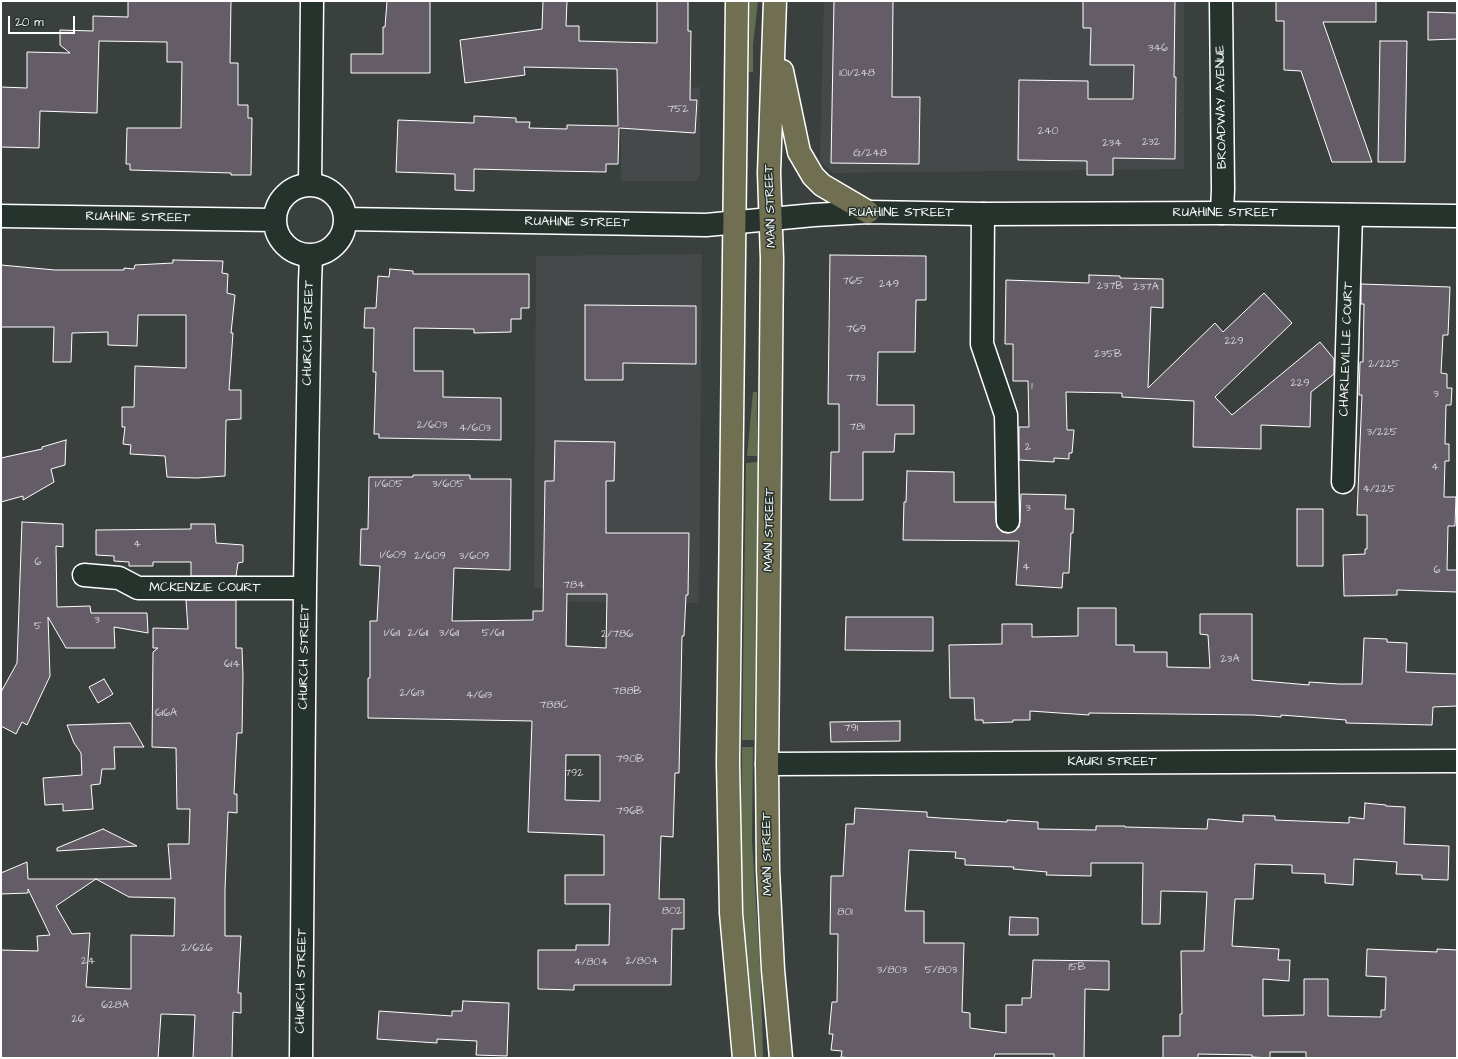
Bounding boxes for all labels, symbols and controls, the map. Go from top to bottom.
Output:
scale bar [10,8,77,34]
text: 20 m [15,14,44,31]
house number: 346 [1148,42,1168,56]
street label: BROADWAY AVENUE [1213,45,1231,169]
house number: 101/248 [839,67,875,81]
house number: 752 [668,103,688,117]
house number: 240 [1038,125,1058,139]
house number: 232 [1142,136,1160,150]
house number: 234 [1102,137,1122,151]
house number: G/248 [853,147,887,161]
street label: MAIN STREET [762,164,780,248]
street label: RUAHINE STREET [849,205,953,221]
street label: RUAHINE STREET [1173,205,1277,221]
street label: RUAHINE STREET [85,209,191,227]
street label: RUAHINE STREET [524,214,630,232]
house number: 765 [842,275,864,289]
house number: 249 [879,278,899,292]
street label: CHURCH STREET [300,280,318,386]
house number: 237B [1097,280,1123,294]
house number: 237A [1133,281,1159,295]
street label: CHARLEVILLE COURT [1337,281,1357,417]
house number: 769 [846,323,866,337]
house number: 229 [1225,335,1243,349]
house number: 235B [1094,348,1122,362]
house number: 2/225 [1368,358,1400,372]
house number: 773 [846,372,866,386]
house number: 229 [1291,377,1309,391]
house number: 1 [1031,380,1033,394]
house number: 3 [1433,388,1439,402]
house number: 2/603 [417,419,447,433]
house number: 781 [849,421,865,435]
house number: 4/603 [459,422,491,436]
house number: 3/225 [1367,426,1397,440]
house number: 2 [1025,441,1031,455]
house number: 4 [1431,461,1439,475]
house number: 1/605 [375,478,403,492]
house number: 3/605 [432,478,464,492]
house number: 4/225 [1363,483,1395,497]
street label: MAIN STREET [761,488,779,572]
house number: 3 [1025,502,1031,516]
house number: 4 [133,538,141,552]
house number: 1/609 [380,549,406,563]
house number: 2/609 [414,550,446,564]
house number: 3/609 [459,550,489,564]
house number: 6 [35,556,41,570]
house number: 4 [1022,561,1030,575]
house number: 6 [1434,564,1440,578]
house number: 784 [563,579,585,593]
street label: MCKENZIE COURT [149,580,261,596]
street label: CHURCH STREET [296,604,314,710]
house number: 3 [94,614,100,628]
house number: 5 [34,620,42,634]
house number: 1/611 [384,627,400,641]
house number: 2/611 [407,627,429,641]
house number: 3/611 [439,627,459,641]
house number: 5/611 [482,627,504,641]
house number: 2/786 [601,628,633,642]
house number: 23A [1221,653,1239,667]
house number: 614 [224,658,240,672]
house number: 788B [613,685,641,699]
house number: 2/613 [399,687,425,701]
house number: 4/613 [466,689,492,703]
house number: 788C [540,699,568,713]
house number: 616A [155,707,177,721]
house number: 791 [844,722,858,736]
house number: 790B [616,753,644,767]
street label: KAURI STREET [1067,754,1157,770]
house number: 792 [564,767,584,781]
house number: 796B [616,805,644,819]
street label: MAIN STREET [759,812,777,896]
house number: 802 [662,905,682,919]
house number: 801 [837,906,853,920]
street label: CHURCH STREET [293,928,311,1034]
house number: 2/626 [181,942,213,956]
house number: 24 [81,955,95,969]
house number: 2/804 [626,955,658,969]
house number: 4/804 [574,956,608,970]
house number: 15B [1068,961,1086,975]
house number: 3/803 [877,964,907,978]
house number: 5/803 [925,964,957,978]
house number: 628A [101,999,129,1013]
house number: 26 [71,1013,85,1027]

